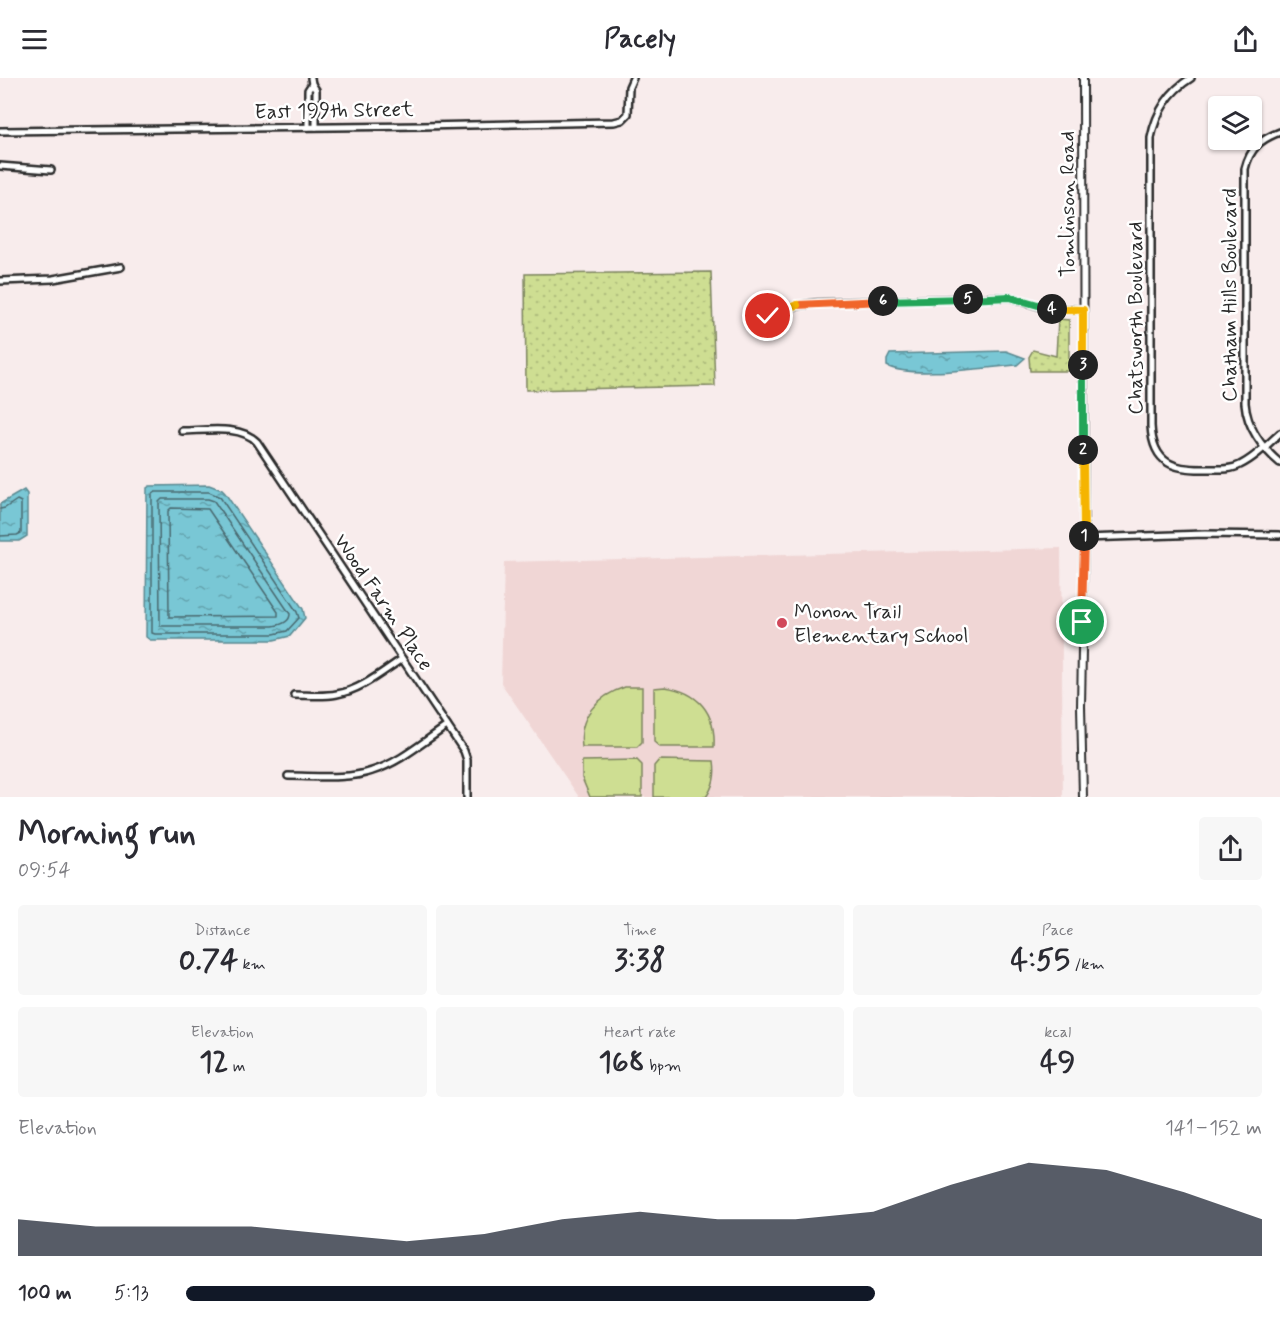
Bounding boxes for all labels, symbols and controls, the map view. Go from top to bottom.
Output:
text: Pacely [604,22,676,57]
icon: menu [18,23,51,56]
icon: share [1229,23,1262,56]
street label: East 199th Street [254,96,414,126]
map controls [1208,96,1262,150]
button: layers [1208,96,1262,150]
street label: Tomlinson Road [1054,131,1082,277]
street label: Chatham Hills Boulevard [1216,188,1244,402]
street label: Chatsworth Boulevard [1122,221,1150,415]
pin: 5 [953,284,983,314]
pin: 6 [868,286,898,316]
text: 5 [963,288,973,309]
pin [742,290,793,341]
text: 6 [879,290,887,311]
pin: 4 [1037,294,1067,324]
text: 4 [1047,298,1057,319]
icon: check [751,299,784,332]
pin: 3 [1068,350,1098,380]
text: 3 [1079,354,1087,375]
pin: 2 [1068,435,1098,465]
text: 2 [1079,439,1087,460]
pin: 1 [1069,521,1099,551]
text: 1 [1080,525,1088,546]
street label: Wood Farm Place [327,528,439,677]
pin [1056,596,1107,647]
place label: Monon Trail Elementary School [794,598,969,650]
icon: arrive [1065,605,1098,638]
marker: Monon Trail Elementary School [775,616,789,630]
text: Morning run [18,812,196,856]
button: share [1199,817,1262,880]
text: 09:54 [18,857,71,884]
text: Distance [194,920,250,941]
text: Time [623,920,657,941]
text: Pace [1042,920,1074,941]
text: 0.74 [179,941,238,980]
text: 3:38 [614,941,666,980]
text: 4:55 [1011,941,1070,980]
text: km [238,954,266,975]
text: /km [1070,954,1105,975]
text: Elevation [191,1022,254,1043]
text: Heart rate [604,1022,676,1043]
text: kcal [1044,1022,1071,1043]
text: 12 [199,1043,228,1082]
text: 168 [599,1043,645,1082]
text: 49 [1040,1043,1075,1082]
text: m [228,1056,245,1077]
text: bpm [645,1056,681,1077]
text: Elevation [18,1115,97,1142]
text: 141–152 m [1165,1115,1262,1142]
text: 100 m [18,1280,72,1307]
text: 5:13 [114,1280,149,1307]

